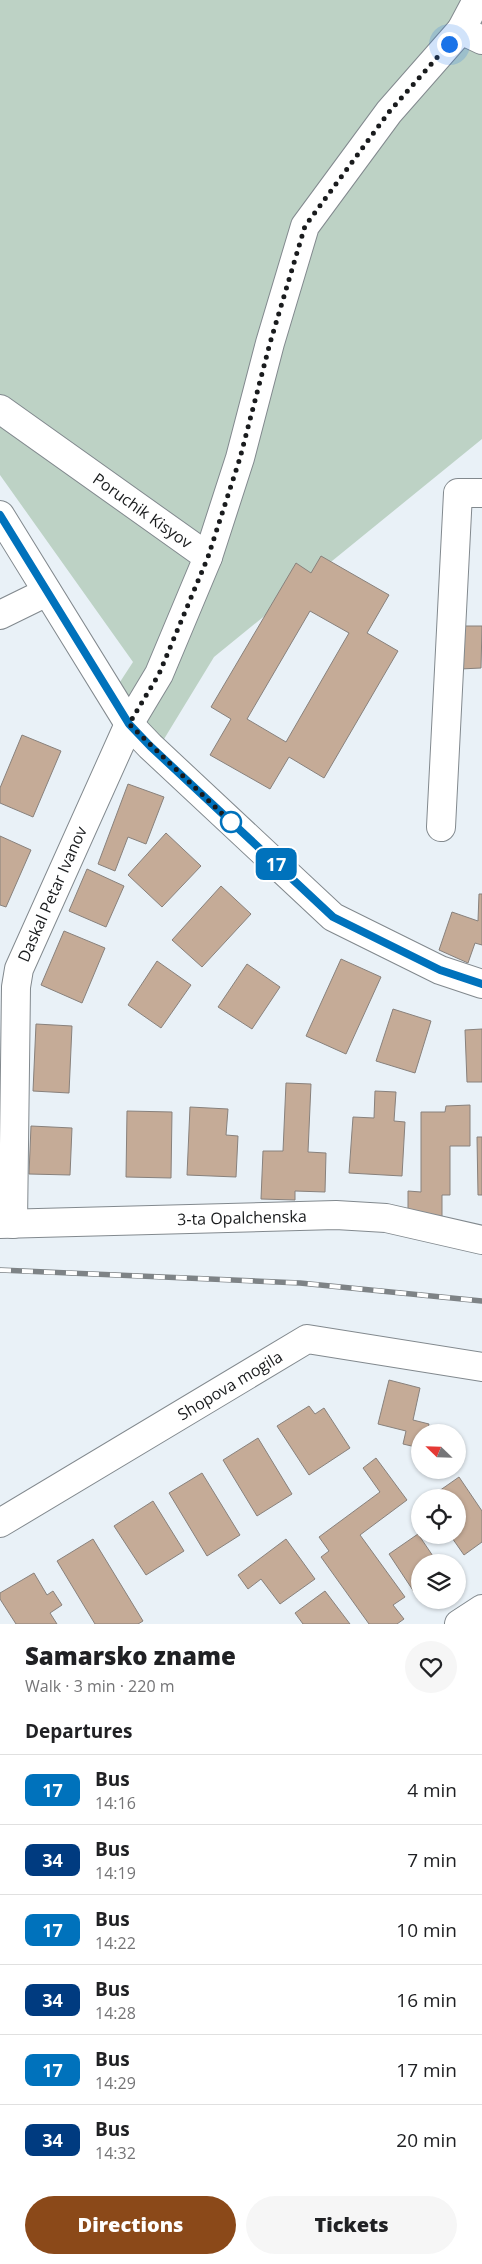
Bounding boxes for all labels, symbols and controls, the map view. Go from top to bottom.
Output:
your location [437,32,462,57]
street label: Poruchik Kisyov [89,468,197,553]
unlabelled marker [220,811,242,833]
street label: Daskal Petar Ivanov [12,823,92,965]
line badge: 17 [254,848,298,880]
text: 17 [266,852,286,876]
street label: 3-ta Opalchenska [177,1205,307,1230]
street label: Shopova mogila [173,1345,286,1425]
north arrow [411,1424,466,1479]
map controls [411,1424,466,1609]
button: locate [411,1489,466,1544]
button: layers [411,1554,466,1609]
text: Samarsko zname [25,1639,236,1672]
button: heart [405,1641,457,1693]
text: Walk · 3 min · 220 m [25,1675,175,1697]
text: Departures [25,1718,132,1744]
text: Bus [95,1766,130,1792]
text: 4 min [407,1777,457,1803]
text: 17 [42,1778,63,1802]
text: 14:16 [95,1792,136,1814]
text: Bus [95,1836,130,1862]
text: 7 min [407,1847,457,1873]
text: 34 [42,1848,63,1872]
text: 14:19 [95,1862,136,1884]
text: Bus [95,1906,130,1932]
text: 10 min [396,1917,457,1943]
text: 17 [42,1918,63,1942]
text: 14:22 [95,1932,136,1954]
text: Bus [95,1976,130,2002]
text: 16 min [396,1987,457,2013]
text: 34 [42,1988,63,2012]
text: 14:28 [95,2002,136,2024]
text: Bus [95,2046,130,2072]
text: 17 min [396,2057,457,2083]
text: 17 [42,2058,63,2082]
text: 14:29 [95,2072,136,2094]
text: Bus [95,2116,130,2142]
text: 20 min [396,2127,457,2153]
text: 34 [42,2128,63,2152]
text: 14:32 [95,2142,136,2164]
button: Directions [25,2196,236,2254]
button: Tickets [246,2196,457,2254]

